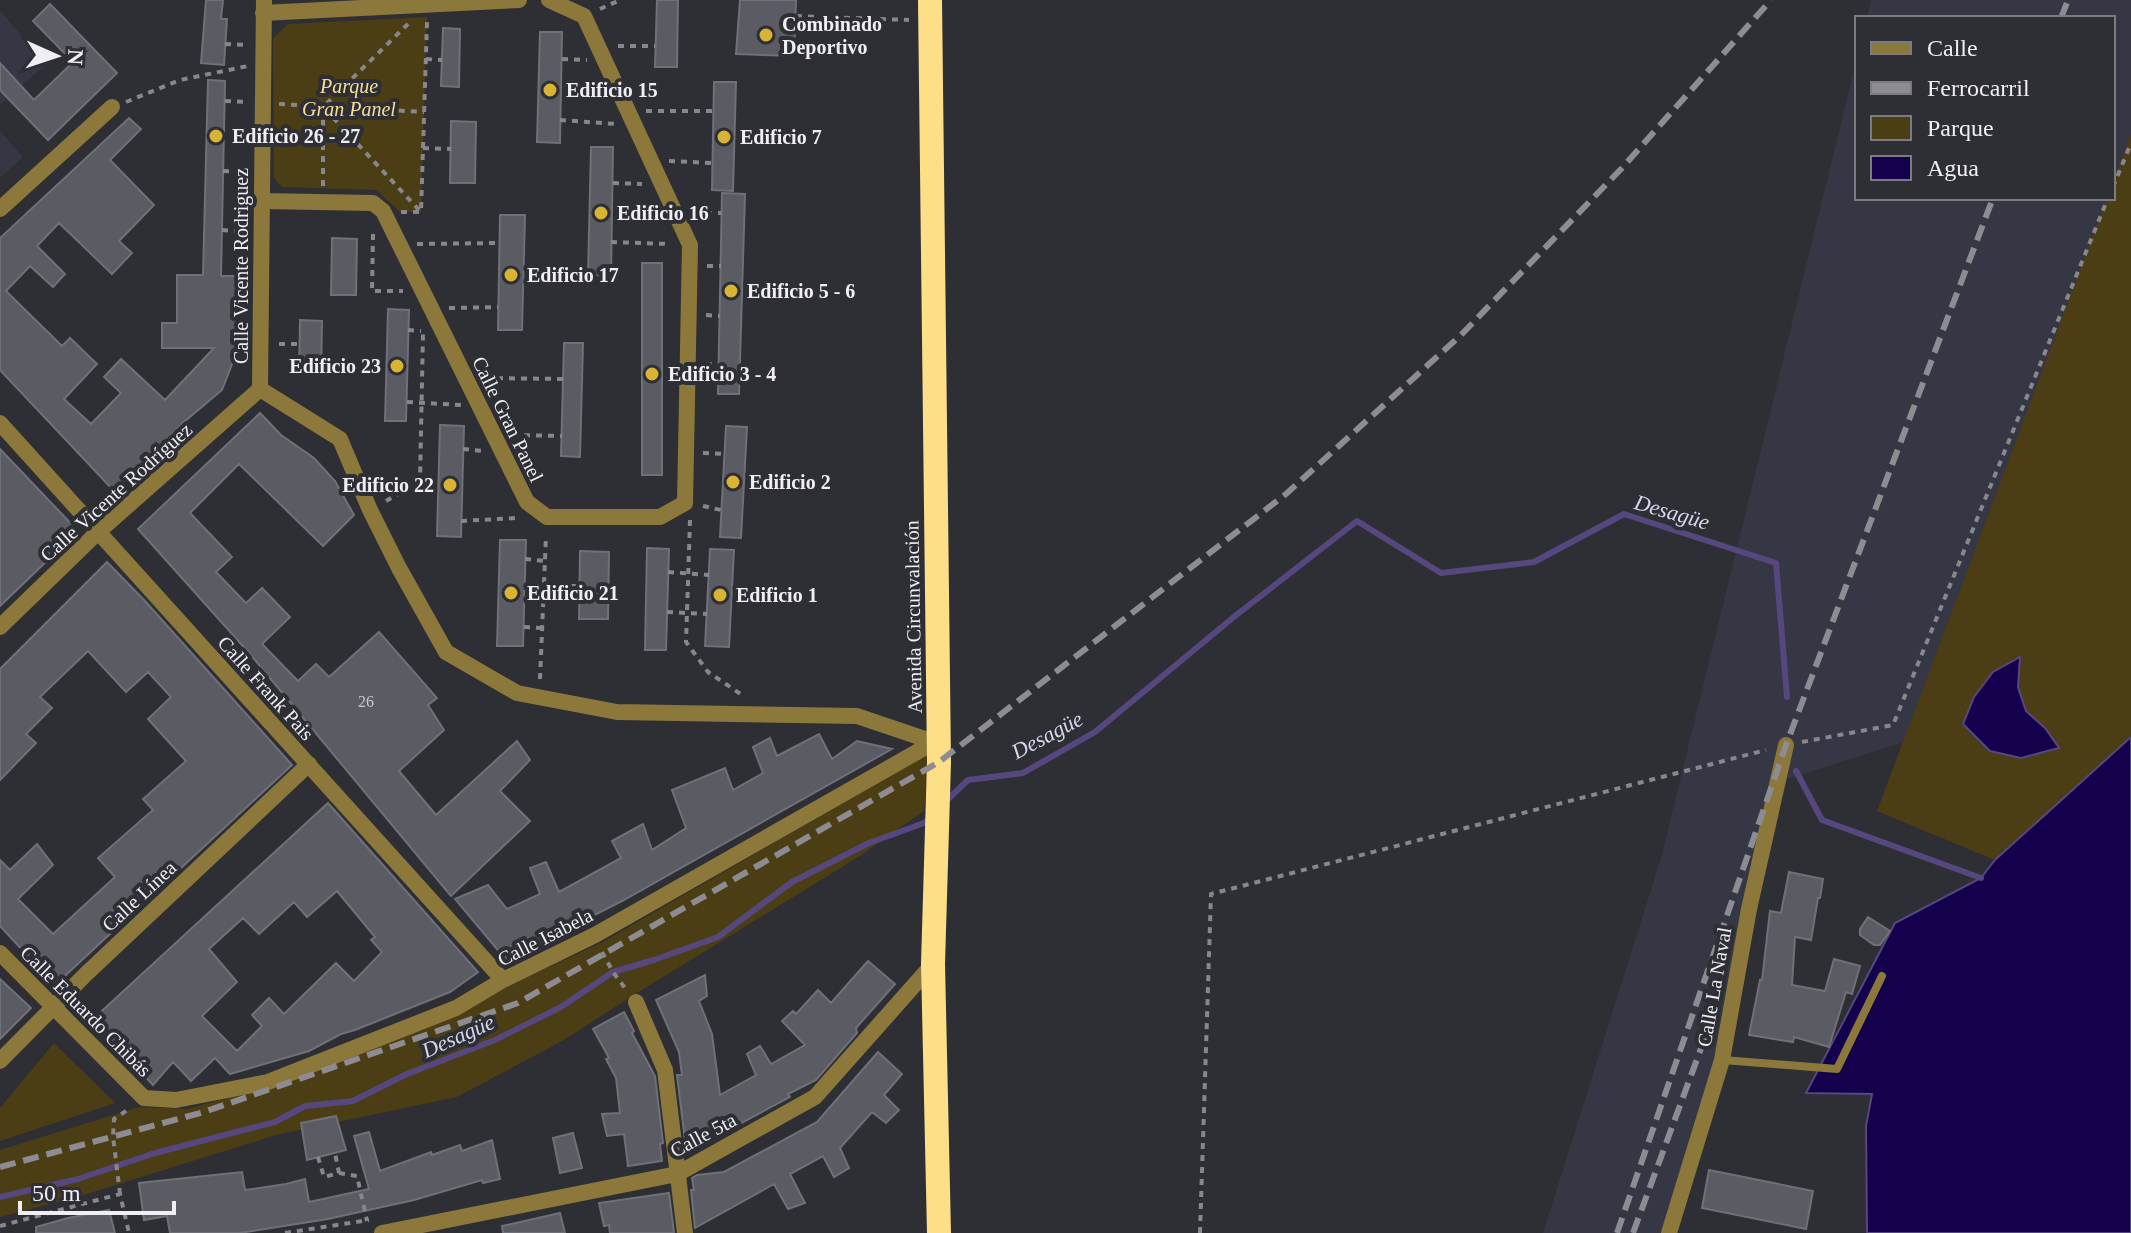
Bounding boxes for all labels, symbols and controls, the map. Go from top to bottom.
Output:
place label: Combinado Deportivo [782,13,882,59]
north arrow [16,16,96,96]
legend [1855,16,2115,200]
marker: Combinado Deportivo [757,26,775,44]
text: Calle [1927,35,1978,61]
text: N [63,48,88,66]
park label: Parque Gran Panel [302,75,396,120]
text: Ferrocarril [1927,75,2030,101]
place label: Edificio 15 [566,79,658,101]
marker: Edificio 15 [541,81,559,99]
text: Parque [1927,115,1994,141]
place label: Edificio 26 - 27 [232,125,360,147]
place label: Edificio 7 [740,126,822,148]
marker: Edificio 26 - 27 [207,127,225,145]
marker: Edificio 7 [715,128,733,146]
text: Agua [1927,155,1979,181]
street label: Calle Vicente Rodriguez [230,168,253,364]
place label: Edificio 16 [617,202,709,224]
marker: Edificio 16 [592,204,610,222]
place label: Edificio 17 [527,264,619,286]
marker: Edificio 17 [502,266,520,284]
place label: Edificio 5 - 6 [747,280,855,302]
marker: Edificio 5 - 6 [722,282,740,300]
street label: Calle Gran Panel [468,353,548,486]
place label: Edificio 23 [289,355,381,377]
marker: Edificio 23 [388,357,406,375]
place label: Edificio 3 - 4 [668,363,776,385]
marker: Edificio 3 - 4 [643,365,661,383]
street label: Calle Vicente Rodríguez [36,418,197,567]
place label: Edificio 2 [749,471,831,493]
marker: Edificio 2 [724,473,742,491]
place label: Edificio 22 [342,474,434,496]
marker: Edificio 22 [441,476,459,494]
water label: Desagüe [1631,489,1713,535]
street label: Avenida Circunvalación [900,520,926,714]
place label: Edificio 21 [527,582,619,604]
marker: Edificio 21 [502,584,520,602]
place label: Edificio 1 [736,584,818,606]
marker: Edificio 1 [711,586,729,604]
street label: Calle Frank Pais [214,632,319,745]
house number: 26 [358,693,374,710]
water label: Desagüe [1006,706,1087,765]
street label: Calle Línea [98,856,181,936]
street label: Calle Isabela [494,904,596,970]
street label: Calle La Naval [1693,925,1735,1049]
street label: Calle Eduardo Chibás [16,941,156,1081]
water label: Desagüe [417,1009,498,1063]
street label: Calle 5ta [666,1108,740,1162]
scale bar [20,1165,174,1215]
text: 50 m [32,1180,81,1206]

